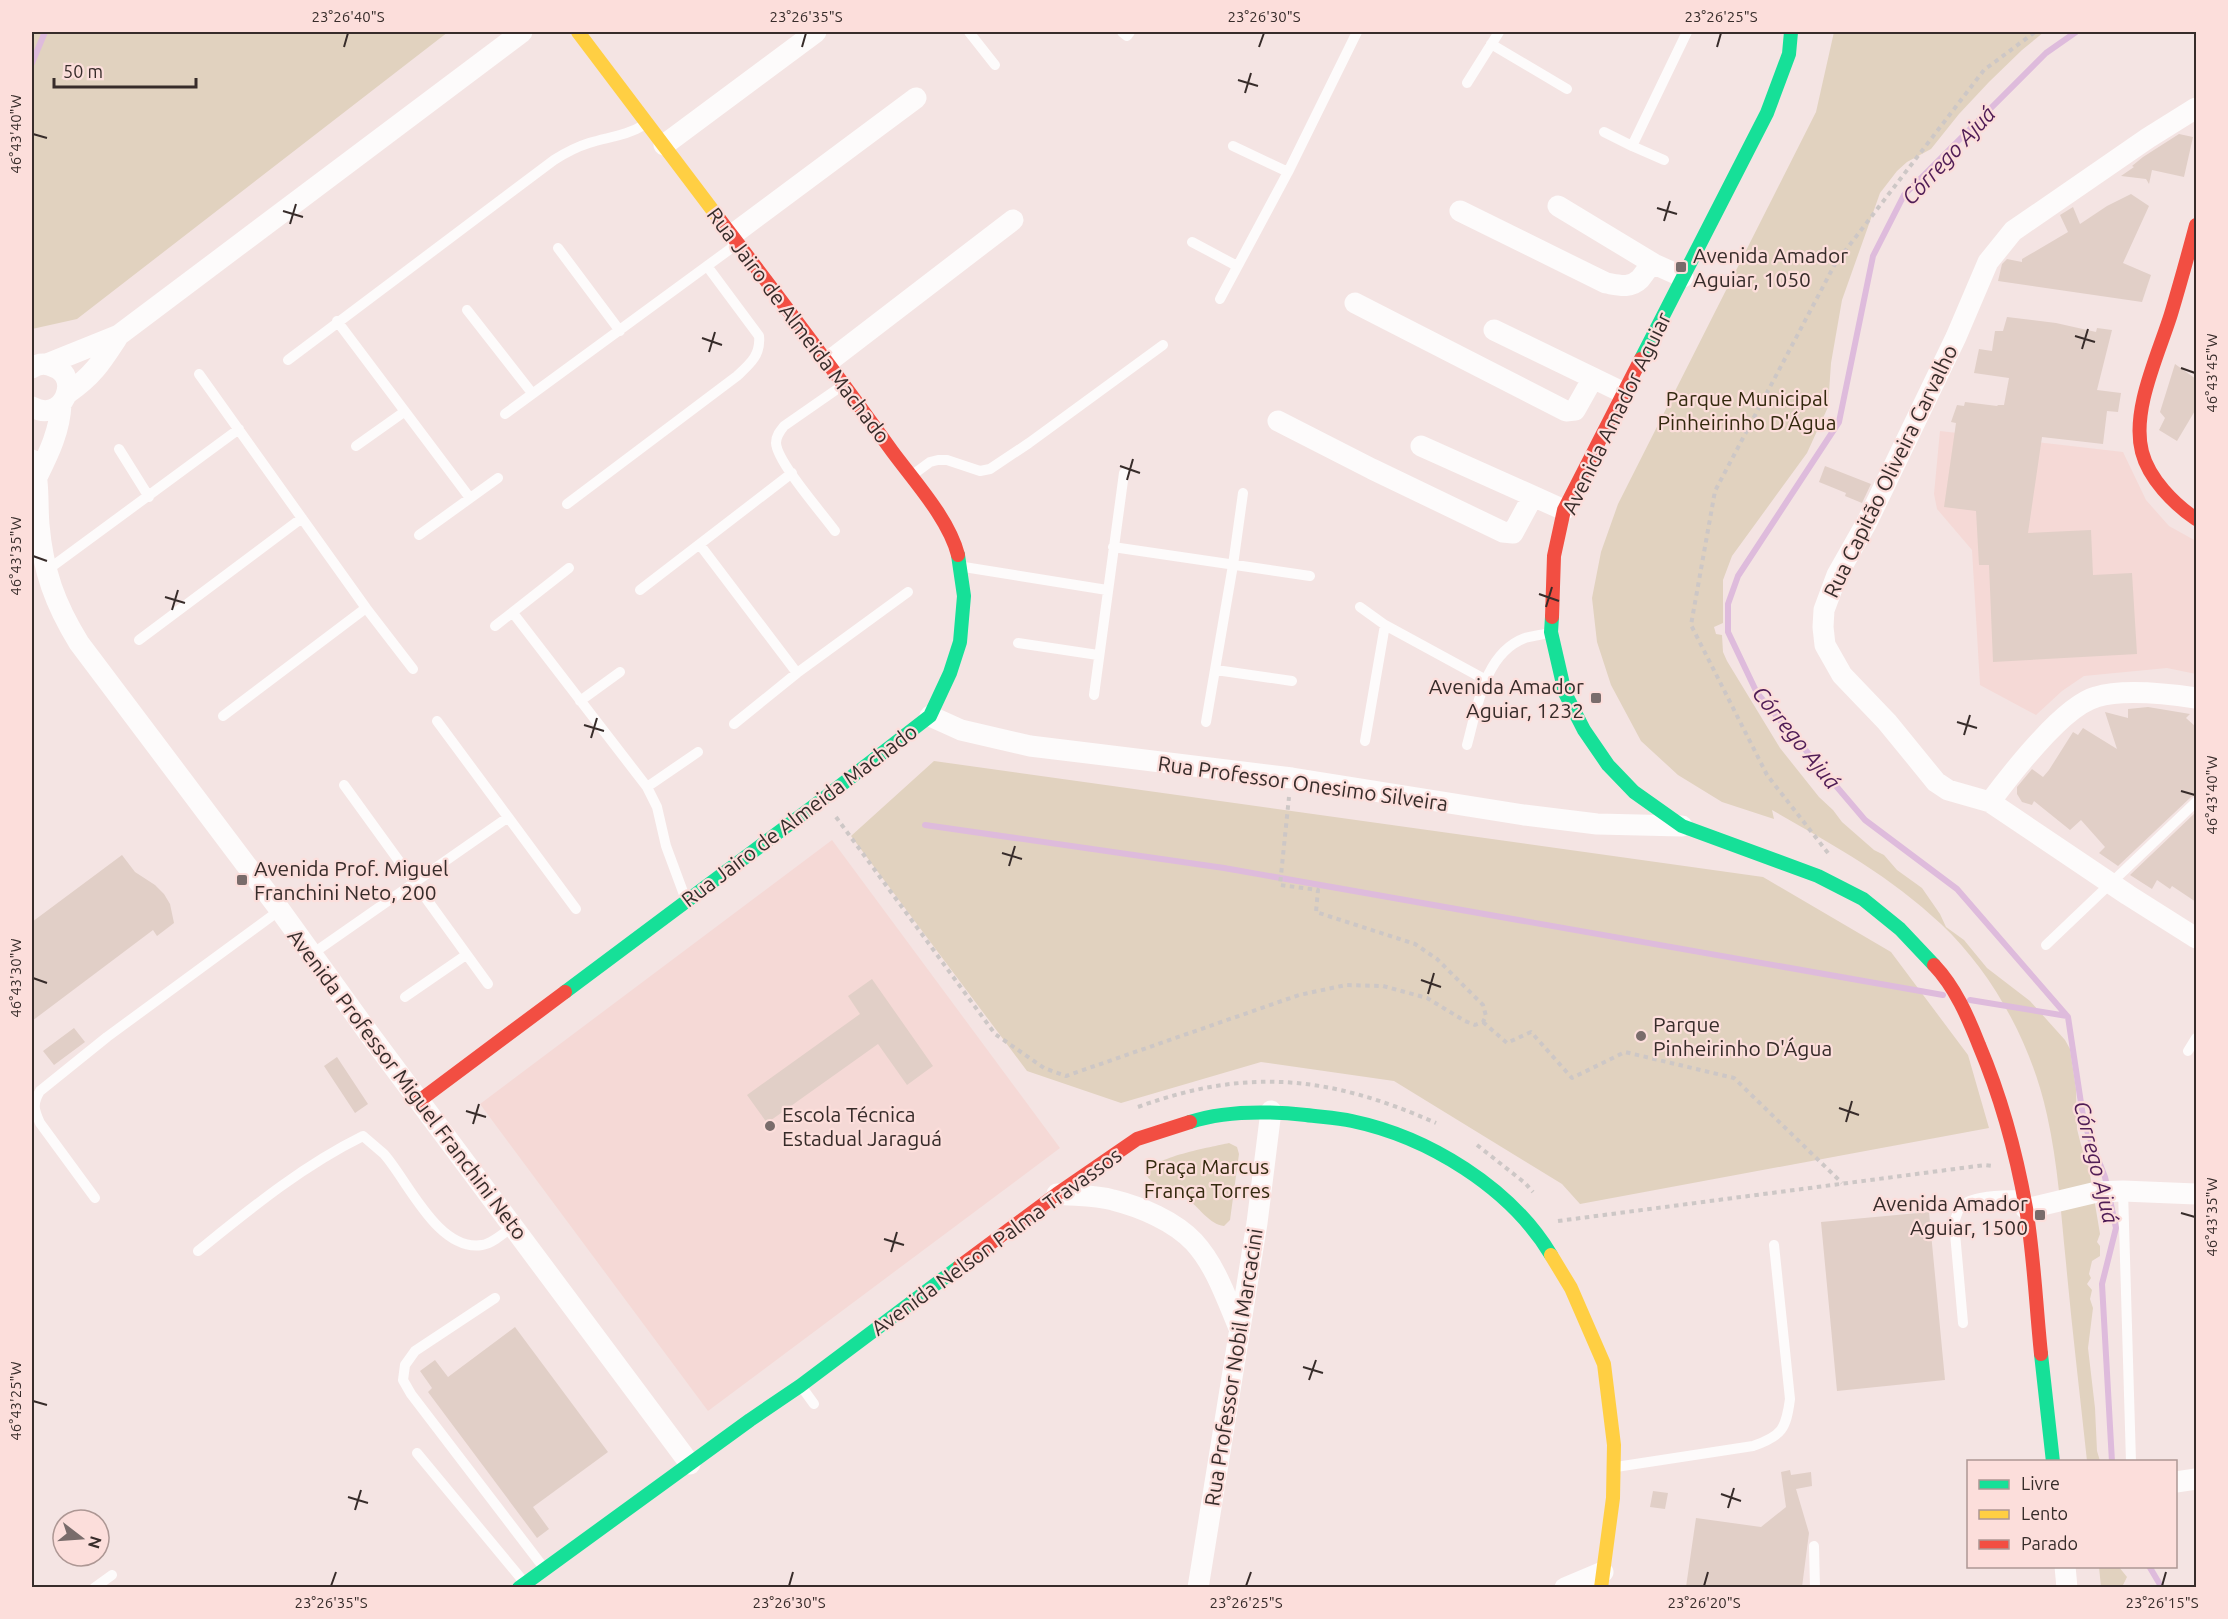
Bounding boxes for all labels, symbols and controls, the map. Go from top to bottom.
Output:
text: 23°26'40"S [311,8,385,25]
text: 23°26'35"S [769,8,843,25]
text: 23°26'30"S [1227,8,1301,25]
text: 23°26'25"S [1684,8,1758,25]
scale bar [54,51,196,89]
text: 50 m [63,61,103,81]
text: 46°43'40"W [7,94,24,174]
water label: Córrego Ajuá [1896,101,2000,209]
street label: Rua Jairo de Almeida Machado [703,203,895,447]
place label: Avenida Amador Aguiar, 1050 [1693,243,1848,291]
marker: Avenida Amador Aguiar, 1050 [1674,260,1688,274]
street label: Avenida Amador Aguiar [1557,308,1675,518]
text: 46°43'45"W [2203,333,2220,413]
street label: Rua Capitão Oliveira Carvalho [1818,341,1962,601]
park label: Parque Municipal Pinheirinho D'Água [1657,386,1837,434]
text: 46°43'35"W [7,516,24,596]
place label: Avenida Amador Aguiar, 1232 [1429,674,1584,722]
water label: Córrego Ajuá [1748,680,1846,794]
marker: Avenida Amador Aguiar, 1232 [1589,691,1603,705]
street label: Rua Jairo de Almeida Machado [677,719,921,911]
street label: Rua Professor Onesimo Silveira [1156,751,1450,815]
text: 46°43'40"W [2203,755,2220,835]
place label: Avenida Prof. Miguel Franchini Neto, 200 [254,856,449,904]
marker: Avenida Prof. Miguel Franchini Neto, 200 [235,873,249,887]
street label: Avenida Professor Miguel Franchini Neto [283,924,533,1244]
text: 46°43'30"W [7,938,24,1018]
place label: Parque Pinheirinho D'Água [1653,1012,1832,1060]
marker: Parque Pinheirinho D'Água [1634,1029,1648,1043]
water label: Córrego Ajuá [2070,1098,2124,1226]
place label: Escola Técnica Estadual Jaraguá [782,1102,942,1150]
marker: Escola Técnica Estadual Jaraguá [763,1119,777,1133]
street label: Avenida Nelson Palma Travassos [866,1142,1126,1340]
park label: Praça Marcus França Torres [1144,1154,1270,1202]
text: 46°43'35"W [2203,1177,2220,1257]
place label: Avenida Amador Aguiar, 1500 [1873,1191,2028,1239]
marker: Avenida Amador Aguiar, 1500 [2033,1208,2047,1222]
street label: Rua Professor Nobil Marcacini [1199,1226,1267,1508]
text: 46°43'25"W [7,1361,24,1441]
legend [1967,1460,2177,1568]
text: Livre [2021,1473,2060,1493]
text: Lento [2021,1503,2068,1523]
north arrow [51,1508,111,1568]
text: Parado [2021,1533,2078,1553]
text: N [85,1534,106,1551]
text: 23°26'35"S [294,1594,368,1611]
text: 23°26'30"S [752,1594,826,1611]
text: 23°26'25"S [1209,1594,1283,1611]
text: 23°26'20"S [1667,1594,1741,1611]
text: 23°26'15"S [2125,1594,2199,1611]

